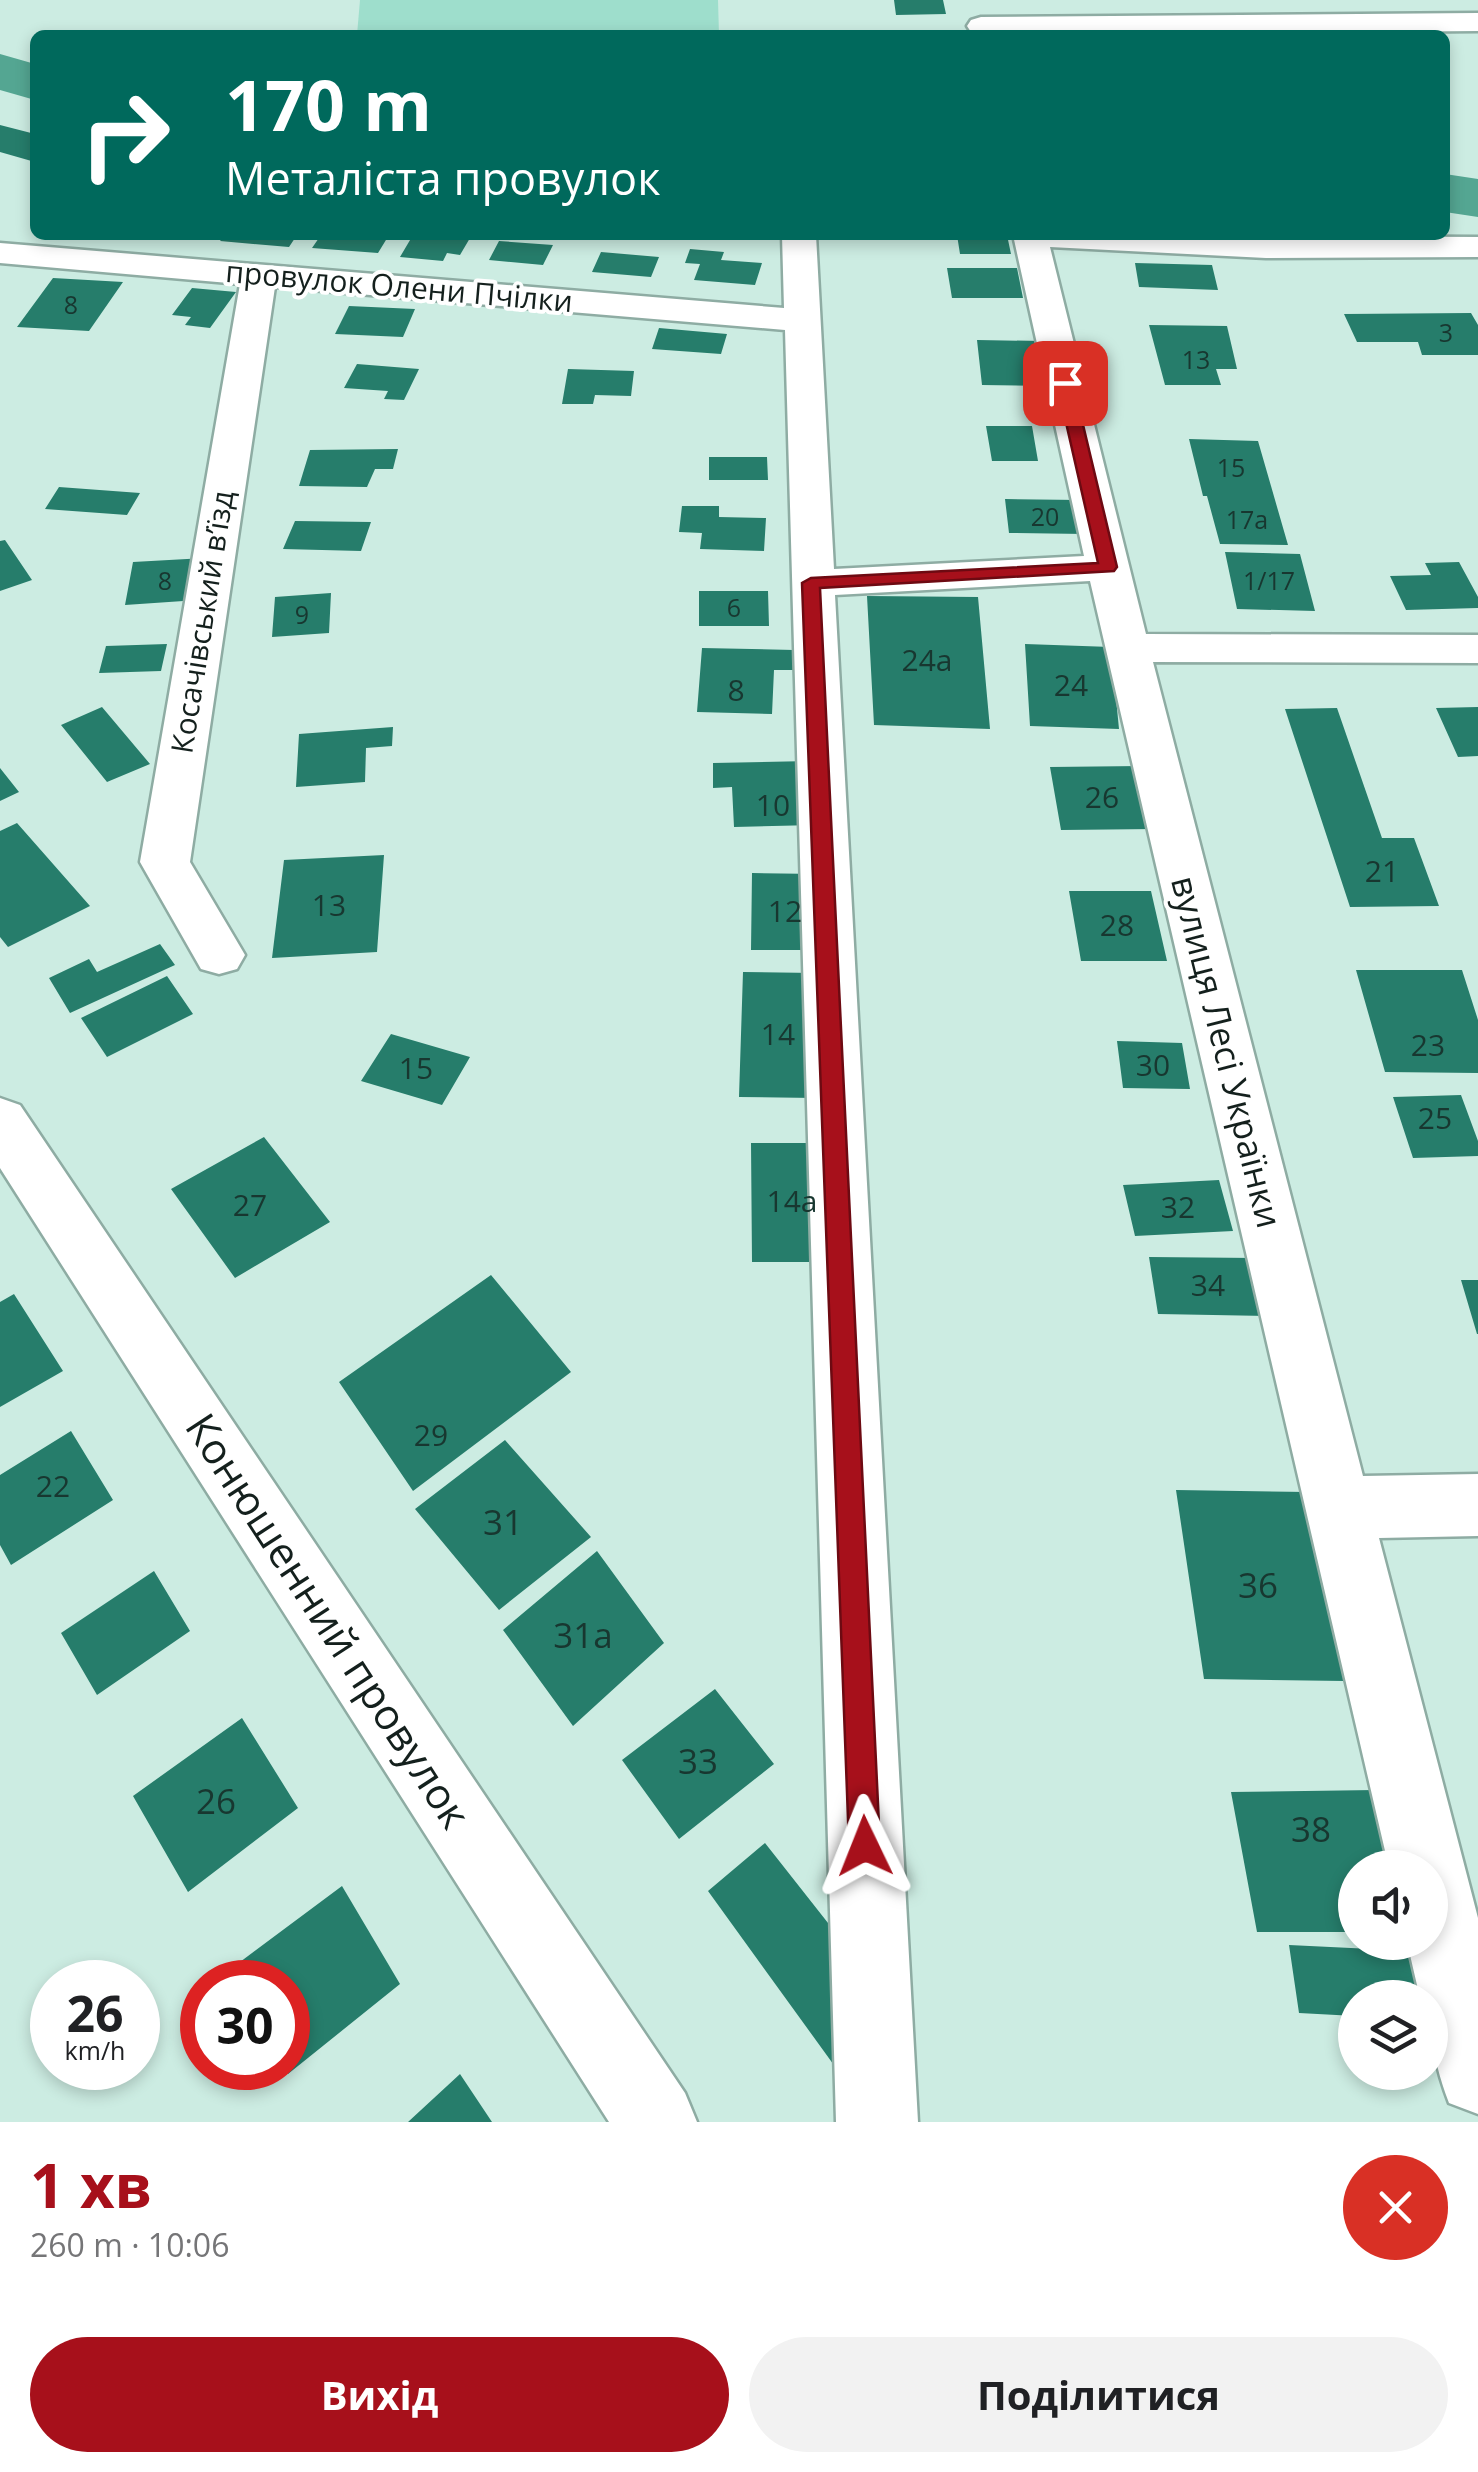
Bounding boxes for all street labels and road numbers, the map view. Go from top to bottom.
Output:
street label: провулок Олени Пчілки [224,250,574,321]
street label: Косачівський в’їзд [161,487,243,756]
street label: вулиця Лесі Українки [1161,871,1294,1233]
street label: Конюшенний провулок [174,1402,485,1839]

